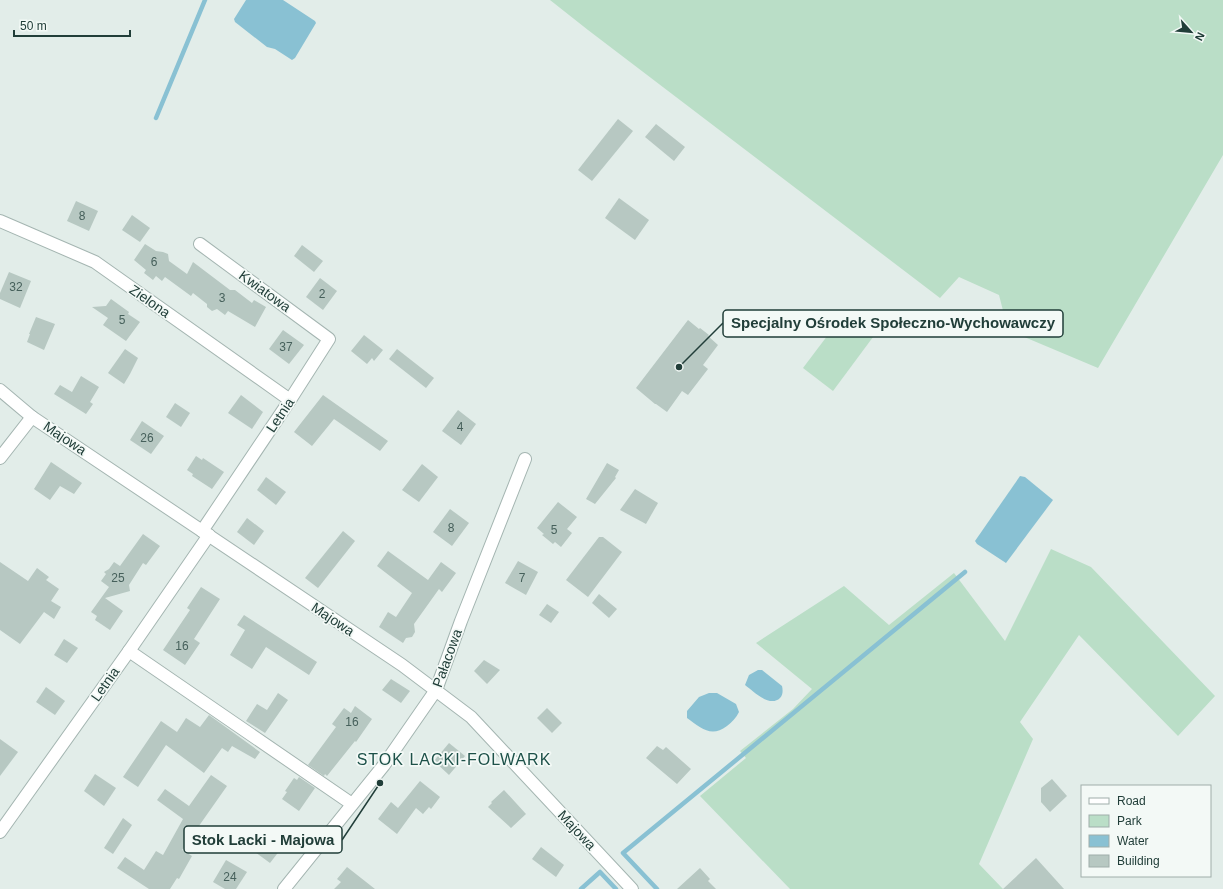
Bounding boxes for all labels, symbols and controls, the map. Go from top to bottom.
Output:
scale bar [14,12,130,38]
north arrow [1171,12,1211,52]
text: 50 m [20,19,47,33]
text: N [1193,30,1207,43]
house number: 8 [79,209,86,223]
house number: 6 [151,255,158,269]
street label: Kwiatowa [236,267,294,315]
house number: 32 [9,280,23,294]
street label: Zielona [127,281,174,321]
house number: 2 [319,287,326,301]
house number: 3 [219,291,226,305]
callout: Specjalny Ośrodek Społeczno-Wychowawczy [723,310,1063,337]
house number: 5 [119,313,126,327]
text: Specjalny Ośrodek Społeczno-Wychowawczy [731,314,1056,331]
house number: 37 [279,340,293,354]
street label: Letnia [263,395,297,435]
street label: Majowa [41,418,90,458]
house number: 4 [457,420,464,434]
house number: 26 [140,431,154,445]
house number: 8 [448,521,455,535]
house number: 5 [551,523,558,537]
house number: 25 [111,571,125,585]
house number: 7 [519,571,526,585]
street label: Majowa [309,599,358,639]
street label: Pałacowa [429,627,465,689]
house number: 16 [175,639,189,653]
street label: Letnia [88,664,123,704]
house number: 16 [345,715,359,729]
district label: STOK LACKI-FOLWARK [357,751,551,768]
legend [1081,785,1211,877]
text: Road [1117,794,1146,808]
street label: Majowa [555,807,599,853]
text: Park [1117,814,1143,828]
callout: Stok Lacki - Majowa [184,826,342,853]
text: Stok Lacki - Majowa [192,831,335,848]
text: Water [1117,834,1149,848]
text: Building [1117,854,1160,868]
house number: 24 [223,870,237,884]

